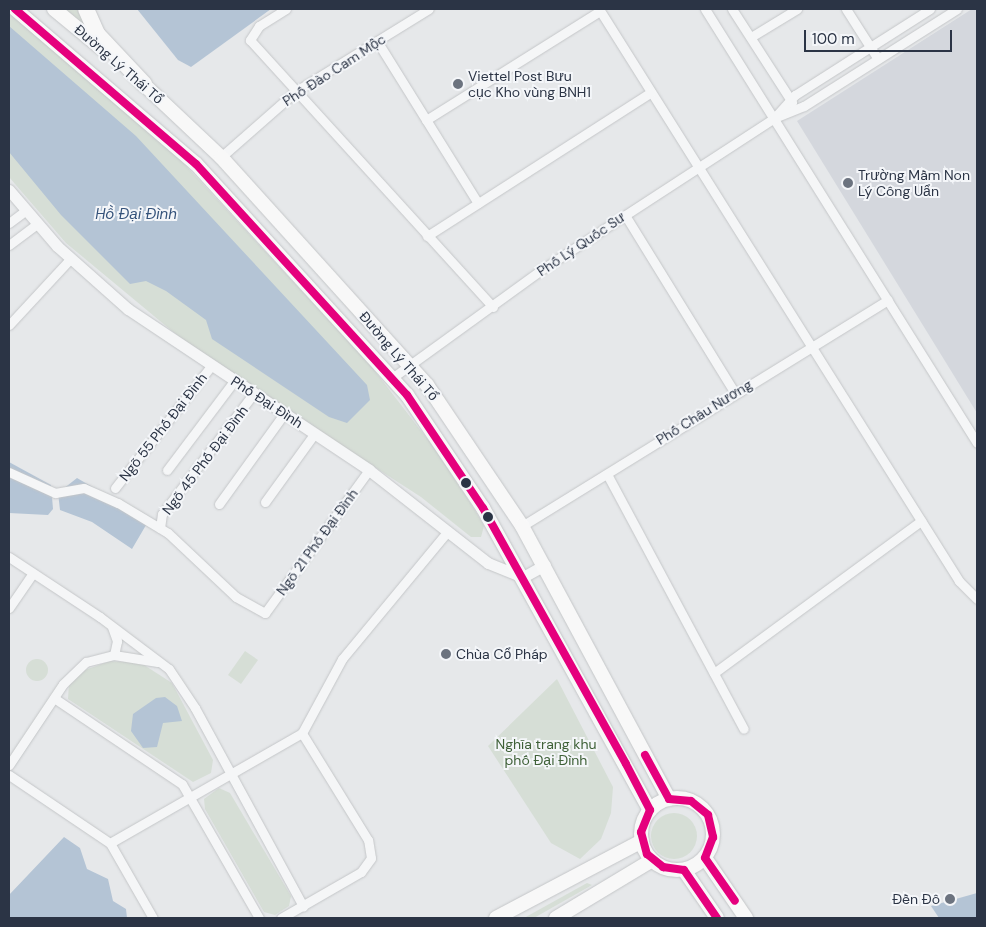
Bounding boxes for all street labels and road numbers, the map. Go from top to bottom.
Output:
street label: Đường Lý Thái Tổ [71,21,167,107]
street label: Phố Đào Cam Mộc [279,30,389,110]
street label: Phố Lý Quốc Sư [534,208,628,280]
street label: Đường Lý Thái Tổ [356,308,442,404]
street label: Ngõ 55 Phố Đại Đình [116,370,210,484]
street label: Phố Đại Đình [228,373,306,431]
street label: Phố Châu Nương [653,376,755,448]
street label: Ngõ 45 Phố Đại Đình [159,402,251,518]
street label: Ngõ 21 Phố Đại Đình [273,485,361,599]

